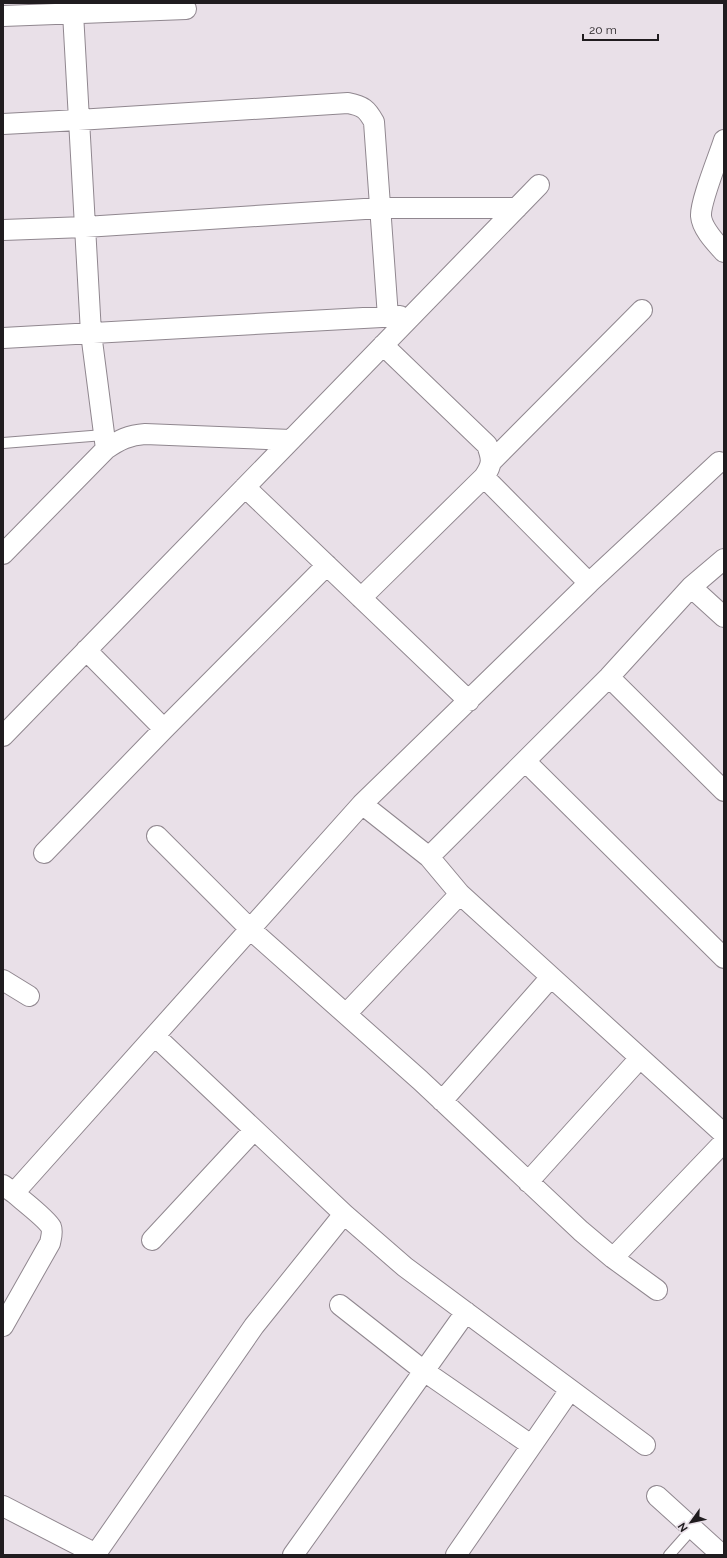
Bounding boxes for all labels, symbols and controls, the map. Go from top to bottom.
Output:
scale bar [583,16,658,42]
text: 20 m [589,23,617,37]
north arrow [671,1502,711,1542]
text: N [675,1520,691,1534]

